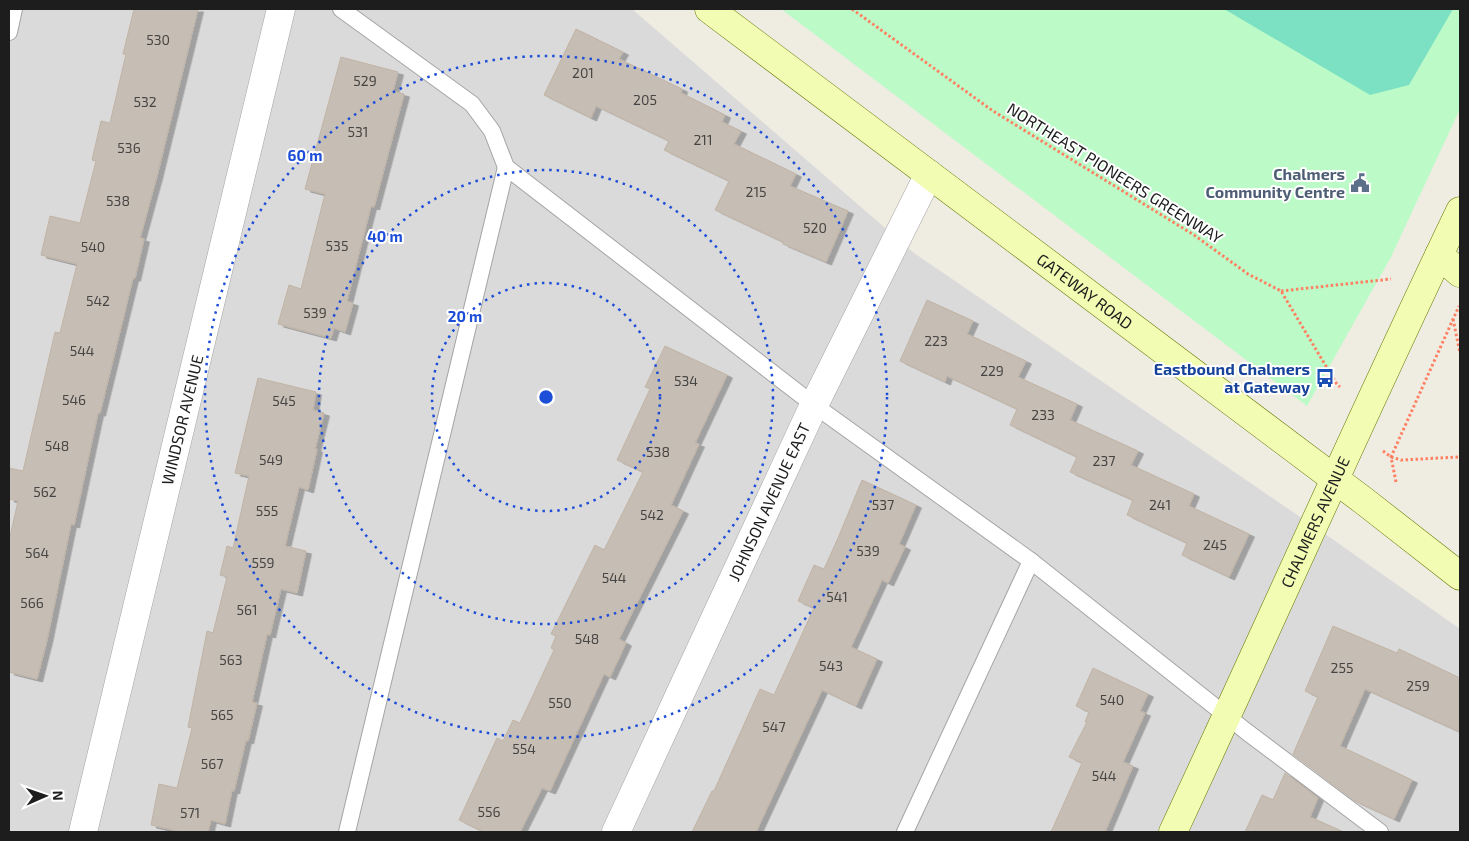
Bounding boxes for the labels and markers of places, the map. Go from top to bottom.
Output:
place label: Chalmers Community Centre [1205,164,1345,202]
public building icon: Chalmers Community Centre [1349,172,1371,194]
place label: Eastbound Chalmers at Gateway [1154,359,1310,397]
bus stop icon: Eastbound Chalmers at Gateway [1314,367,1336,389]
centre of rings [537,388,555,406]

